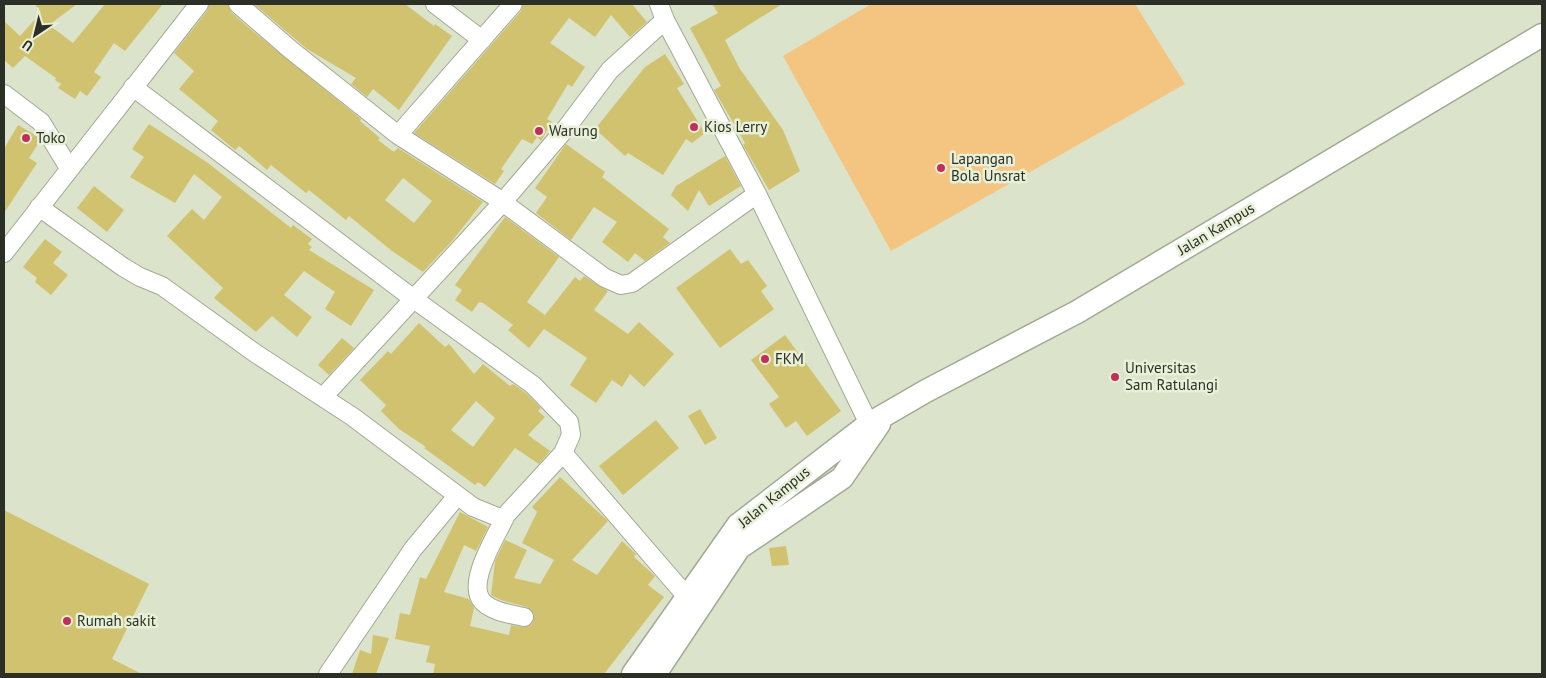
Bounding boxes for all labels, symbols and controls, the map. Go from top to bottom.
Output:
north arrow [10,10,60,60]
text: U [19,36,36,56]
place label: Kios Lerry [704,117,767,136]
place label: Warung [549,121,598,140]
marker: Kios Lerry [688,121,700,133]
marker: Warung [533,125,545,137]
place label: Toko [36,128,66,147]
marker: Toko [20,132,32,144]
place label: Lapangan Bola Unsrat [951,149,1026,185]
marker: Lapangan Bola Unsrat [935,162,947,174]
street label: Jalan Kampus [1173,198,1258,260]
place label: FKM [775,349,804,368]
marker: FKM [759,353,771,365]
place label: Universitas Sam Ratulangi [1125,358,1218,394]
marker: Universitas Sam Ratulangi [1109,371,1121,383]
street label: Jalan Kampus [733,462,813,532]
place label: Rumah sakit [77,611,156,630]
marker: Rumah sakit [61,615,73,627]

